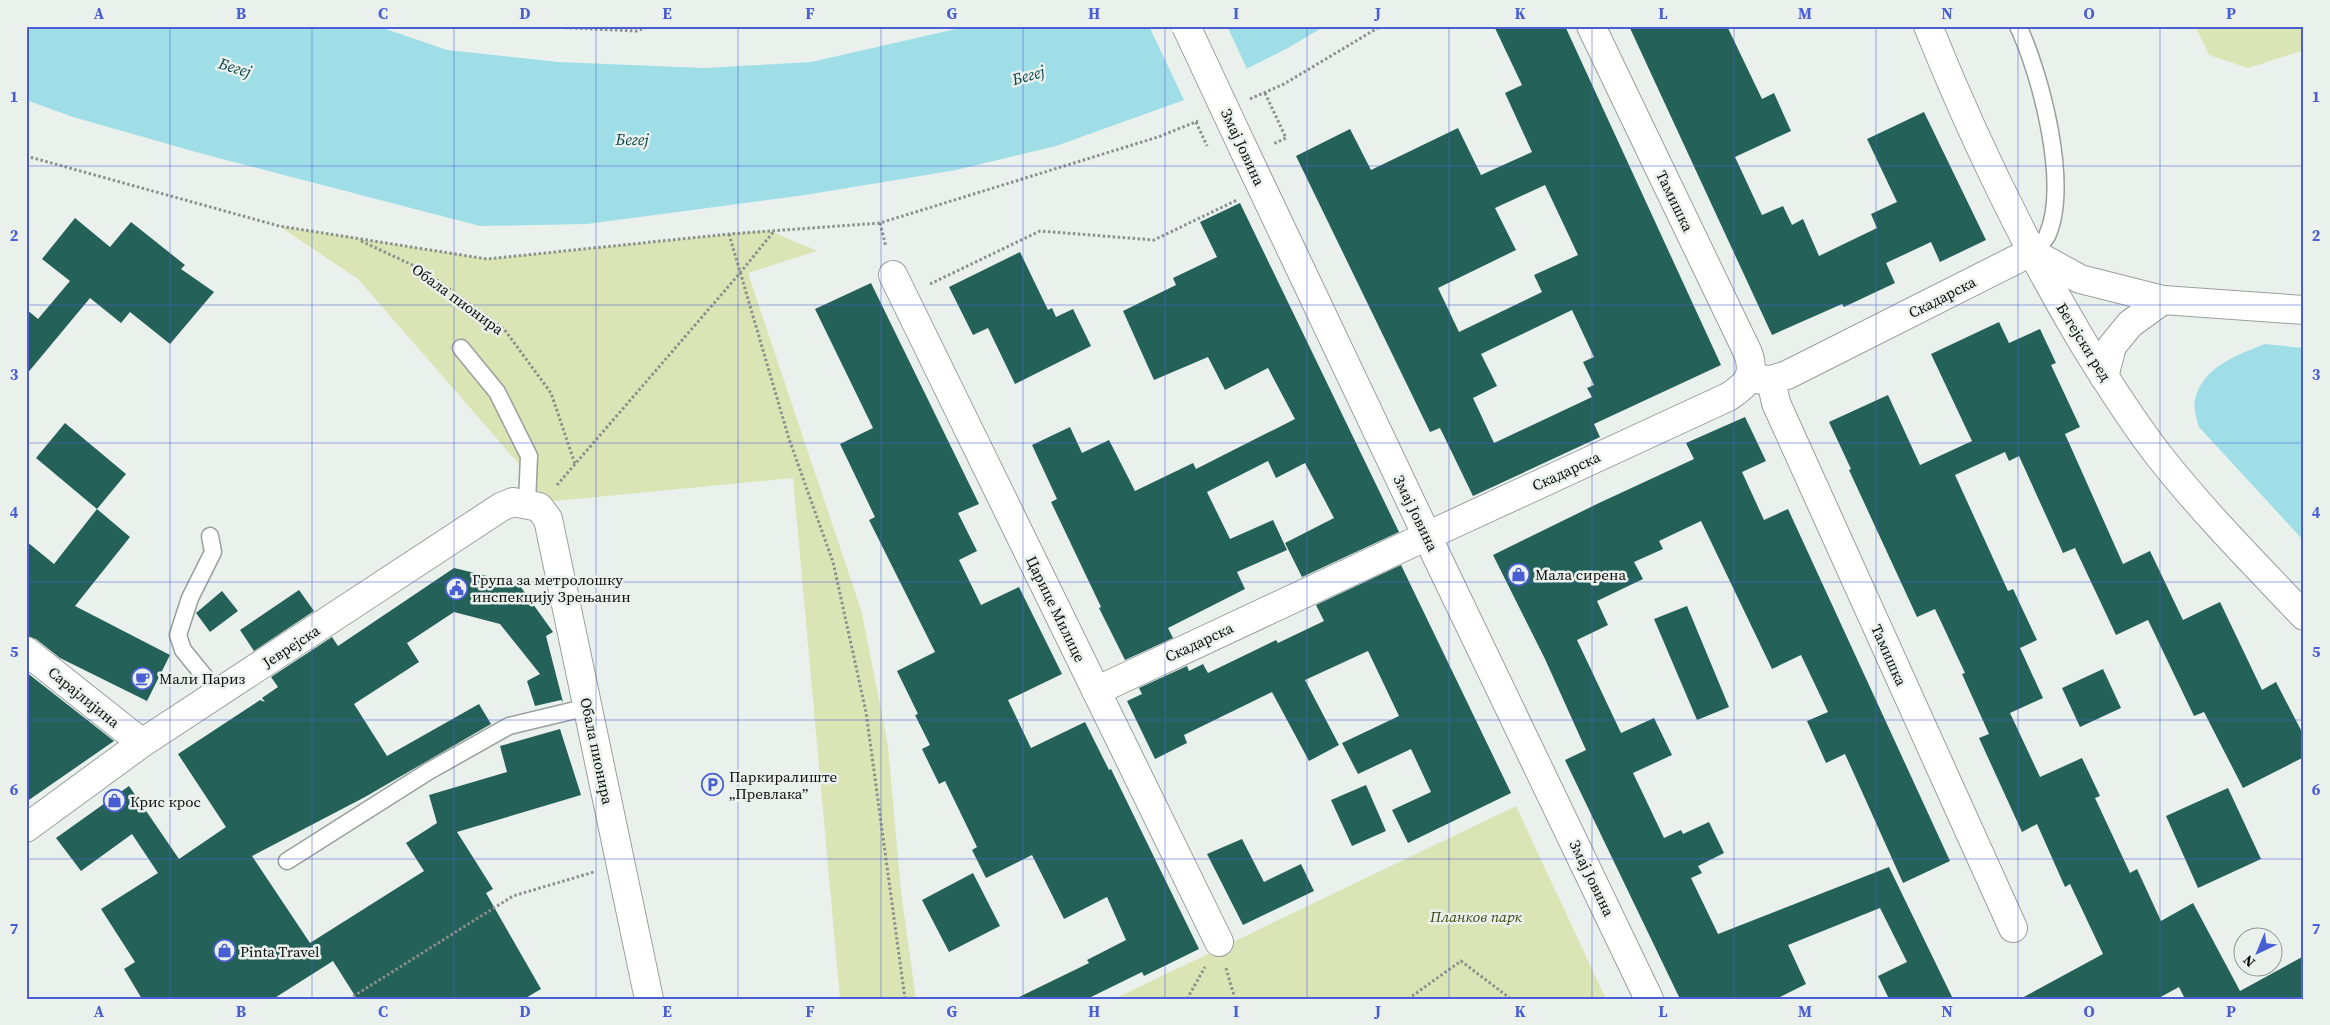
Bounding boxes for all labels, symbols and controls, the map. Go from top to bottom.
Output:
text: A [94,2,105,24]
text: B [236,2,247,24]
text: C [378,2,388,24]
text: D [519,2,531,24]
text: E [662,2,672,24]
text: F [805,2,815,24]
text: G [947,2,958,24]
text: H [1088,2,1100,24]
text: I [1233,2,1239,24]
text: J [1374,2,1381,24]
text: K [1514,2,1526,24]
text: L [1658,2,1668,24]
text: M [1798,2,1812,24]
text: N [1941,2,1953,24]
text: O [2083,2,2095,24]
text: P [2226,2,2236,24]
water label: Бегеј [215,51,255,83]
water label: Бегеј [1008,60,1048,90]
text: 1 [10,85,18,107]
text: 1 [2312,85,2320,107]
street label: Змај Јовина [1216,105,1270,189]
water label: Бегеј [614,128,650,150]
street label: Тамишка [1651,167,1699,235]
text: 2 [10,224,19,246]
text: 2 [2312,224,2321,246]
street label: Обала пионира [408,259,508,340]
street label: Скадарска [1905,271,1980,323]
street label: Бегејски ред [2052,299,2117,386]
text: 3 [10,363,19,385]
text: 3 [2312,363,2321,385]
street label: Скадарска [1529,446,1604,496]
street label: Змај Јовина [1388,471,1444,555]
text: 4 [10,501,19,523]
text: 4 [2312,501,2321,523]
street label: Царице Милице [1021,552,1091,666]
shop icon: Мала сирена [1507,562,1531,586]
place label: Мала сирена [1535,564,1626,585]
place label: Група за метролошку инспекцију Зрењанин [472,569,631,607]
public building icon: Група за метролошку инспекцију Зрењанин [444,576,468,600]
street label: Скадарска [1162,617,1237,667]
street label: Јеврејска [257,619,324,673]
street label: Тамишка [1866,621,1912,689]
text: 5 [10,640,19,662]
text: 5 [2312,640,2321,662]
street label: Сарајлијина [44,662,124,733]
cafe icon: Мали Париз [131,666,155,690]
place label: Мали Париз [159,668,245,689]
street label: Обала пионира [575,696,619,807]
place label: Паркиралиште „Превлака” [729,766,838,804]
parking icon: Паркиралиште „Превлака” [701,773,725,797]
text: 6 [10,778,19,800]
text: 6 [2312,778,2321,800]
shop icon: Крис крос [102,789,126,813]
place label: Крис крос [130,791,201,812]
street label: Змај Јовина [1564,836,1620,920]
park label: Планков парк [1429,906,1523,927]
text: 7 [10,917,19,939]
text: 7 [2312,917,2321,939]
north arrow [2232,928,2282,978]
shop icon: Pinta Travel [212,939,236,963]
place label: Pinta Travel [240,941,320,962]
text: N [2238,951,2260,972]
text: A [94,1000,105,1022]
text: B [236,1000,247,1022]
text: C [378,1000,388,1022]
text: D [519,1000,531,1022]
text: E [662,1000,672,1022]
text: F [805,1000,815,1022]
text: G [947,1000,958,1022]
text: H [1088,1000,1100,1022]
text: I [1233,1000,1239,1022]
text: J [1374,1000,1381,1022]
text: K [1514,1000,1526,1022]
text: L [1658,1000,1668,1022]
text: M [1798,1000,1812,1022]
text: N [1941,1000,1953,1022]
text: O [2083,1000,2095,1022]
text: P [2226,1000,2236,1022]

